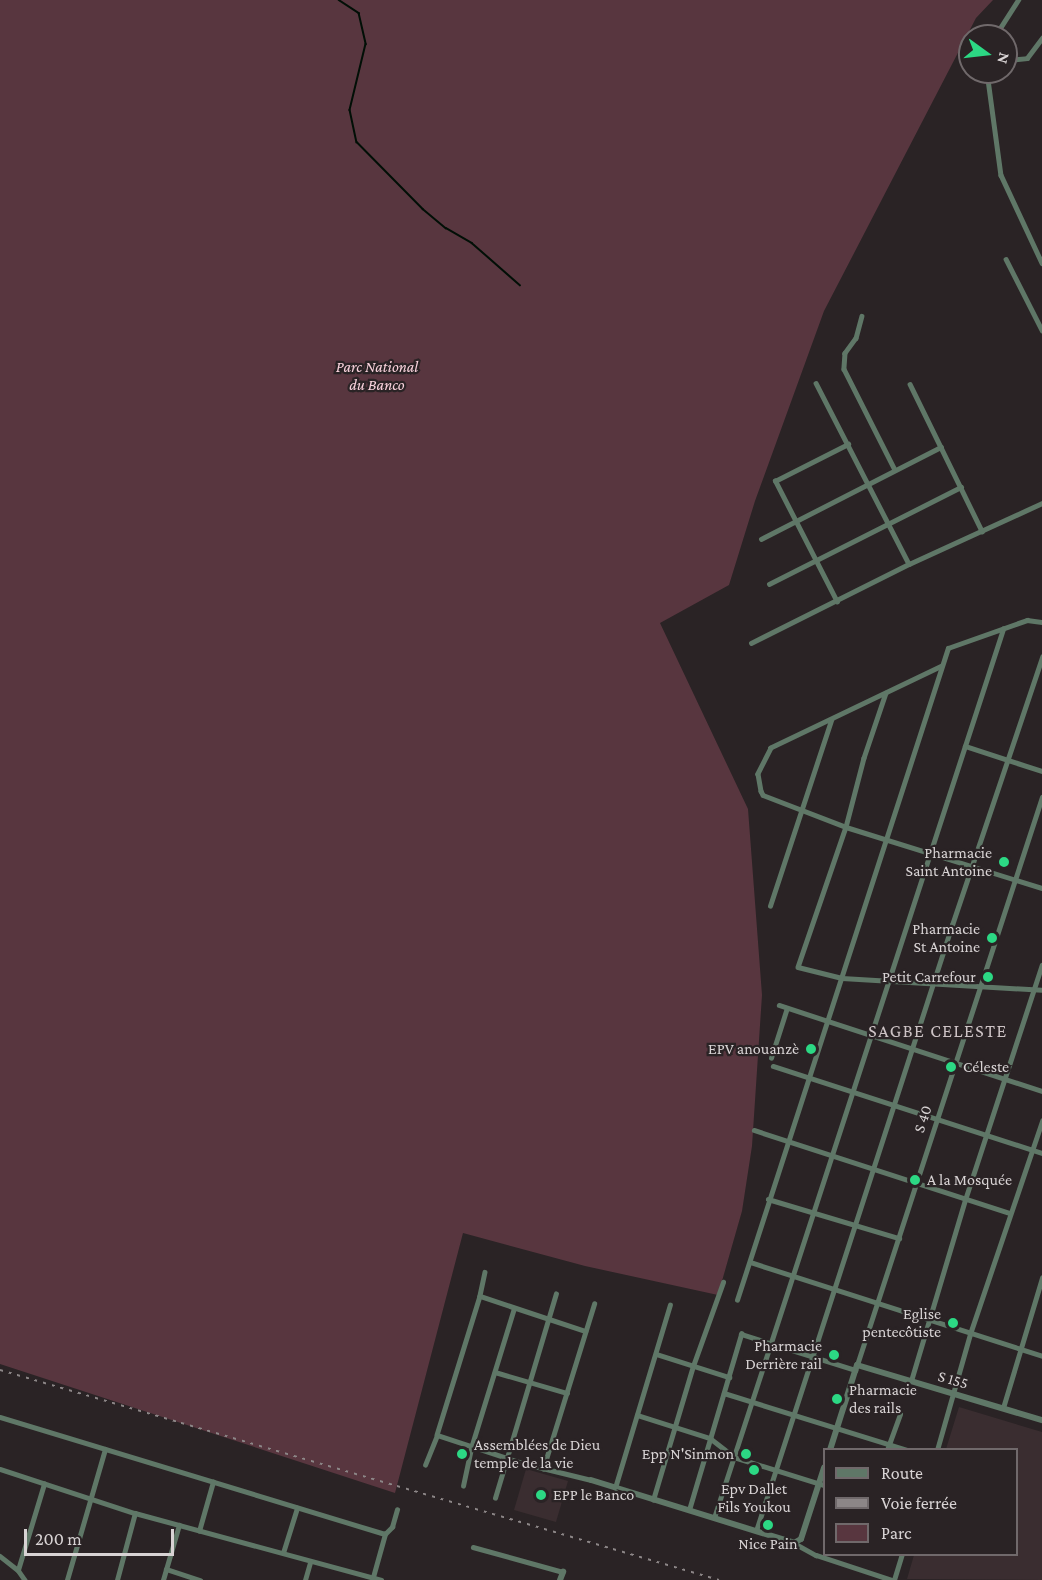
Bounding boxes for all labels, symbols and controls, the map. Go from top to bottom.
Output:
north arrow [958,24,1018,84]
text: N [994,51,1014,66]
park label: Parc National du Banco [336,357,418,395]
place label: Pharmacie Saint Antoine [905,843,992,881]
marker: Pharmacie Saint Antoine [997,855,1011,869]
place label: Pharmacie St Antoine [912,919,980,957]
marker: Pharmacie St Antoine [985,931,999,945]
place label: Petit Carrefour [882,967,976,987]
marker: Petit Carrefour [981,970,995,984]
district label: SAGBE CELESTE [868,1020,1008,1042]
place label: EPV anouanzè [708,1039,799,1059]
marker: EPV anouanzè [804,1042,818,1056]
place label: Céleste [963,1057,1009,1077]
marker: Céleste [944,1060,958,1074]
street label: S 40 [910,1103,936,1135]
place label: A la Mosquée [927,1170,1012,1190]
marker: A la Mosquée [908,1173,922,1187]
place label: Eglise pentecôtiste [862,1304,941,1342]
marker: Eglise pentecôtiste [946,1316,960,1330]
place label: Pharmacie Derrière rail [745,1336,822,1374]
marker: Pharmacie Derrière rail [827,1348,841,1362]
street label: S 155 [936,1367,970,1393]
place label: Pharmacie des rails [849,1380,917,1418]
marker: Pharmacie des rails [830,1392,844,1406]
place label: Assemblées de Dieu temple de la vie [474,1435,600,1473]
place label: Epp N'Sinmon [642,1444,734,1464]
marker: Assemblées de Dieu temple de la vie [455,1447,469,1461]
marker: Epp N'Sinmon [739,1447,753,1461]
legend [823,1448,1018,1556]
marker: Epv Dallet Fils Youkou [747,1463,761,1477]
text: Route [881,1463,923,1483]
place label: Epv Dallet Fils Youkou [717,1479,791,1517]
place label: EPP le Banco [553,1485,634,1505]
marker: EPP le Banco [534,1488,548,1502]
text: Voie ferrée [881,1493,957,1513]
scale bar [27,1517,177,1555]
marker: Nice Pain [761,1518,775,1532]
text: Parc [881,1523,912,1543]
text: 200 m [35,1529,82,1549]
place label: Nice Pain [738,1534,798,1554]

